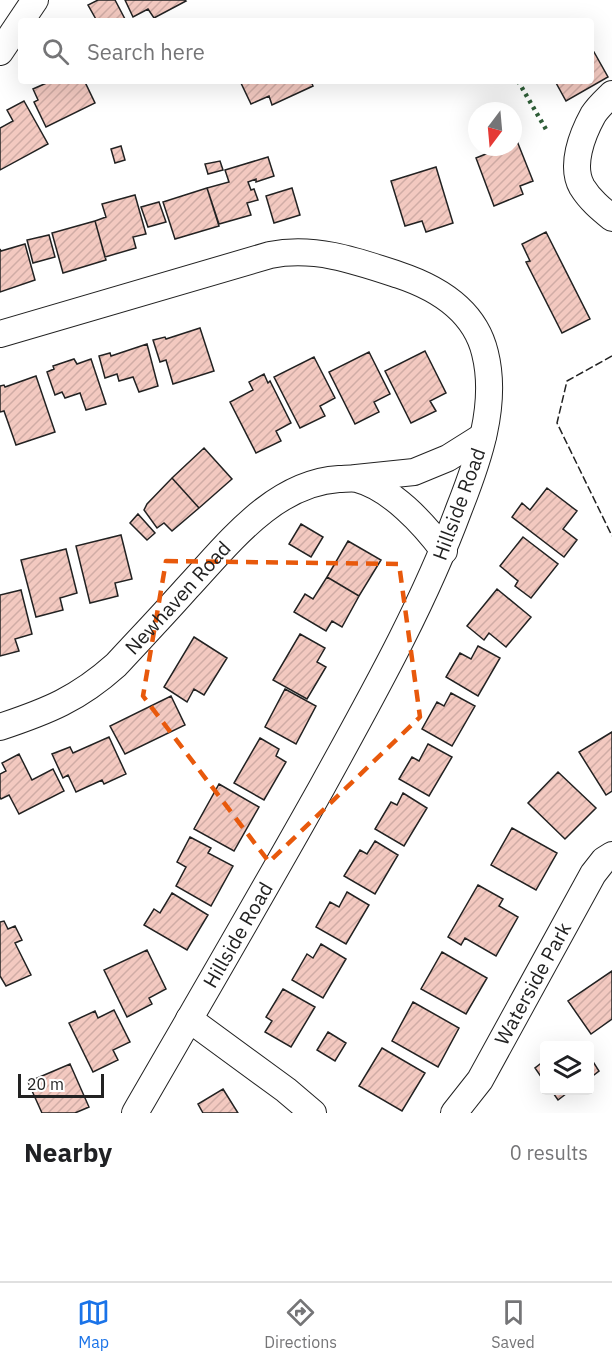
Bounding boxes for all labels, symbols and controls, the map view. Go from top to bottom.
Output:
search box [18,18,594,84]
icon: search [39,35,72,68]
text: Search here [87,37,205,66]
north arrow [468,102,522,156]
street label: Hillside Road [426,444,491,564]
street label: Newhaven Road [119,535,236,660]
street label: Hillside Road [196,877,279,993]
street label: Waterside Park [488,917,577,1050]
map controls [540,1041,594,1095]
button: layers [540,1041,594,1095]
scale bar [18,1071,104,1098]
text: 20 m [27,1074,64,1094]
text: Nearby [24,1135,112,1169]
text: 0 results [510,1139,588,1166]
tab: Map [77,1296,110,1352]
tab: Directions [264,1296,337,1352]
tab: Saved [491,1296,535,1352]

